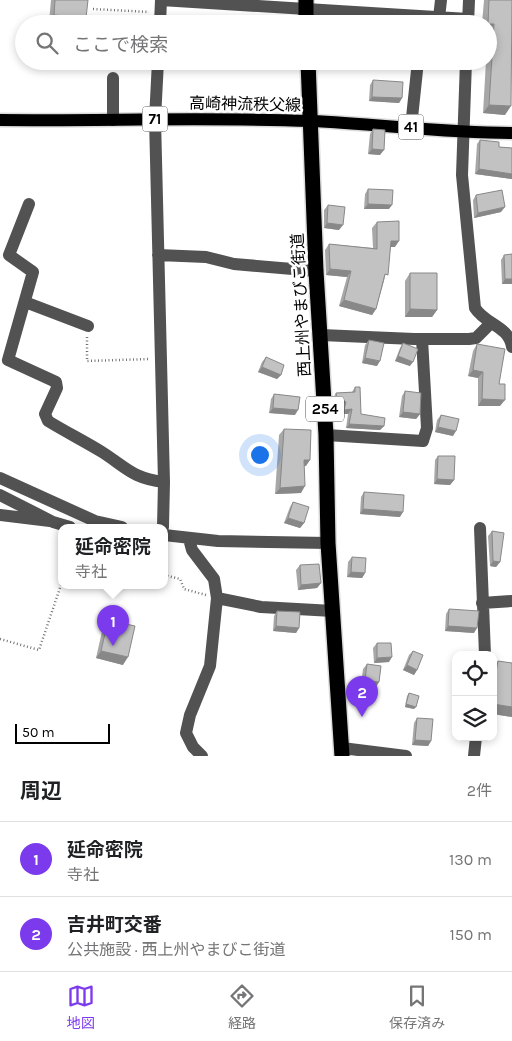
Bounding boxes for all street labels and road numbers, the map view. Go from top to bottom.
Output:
street label: 高崎神流秩父線 [189,94,301,114]
road number: 71 [142,106,168,132]
road number: 41 [398,114,424,140]
street label: 西上州やまびこ街道 [288,233,314,377]
road number: 254 [306,396,344,422]

